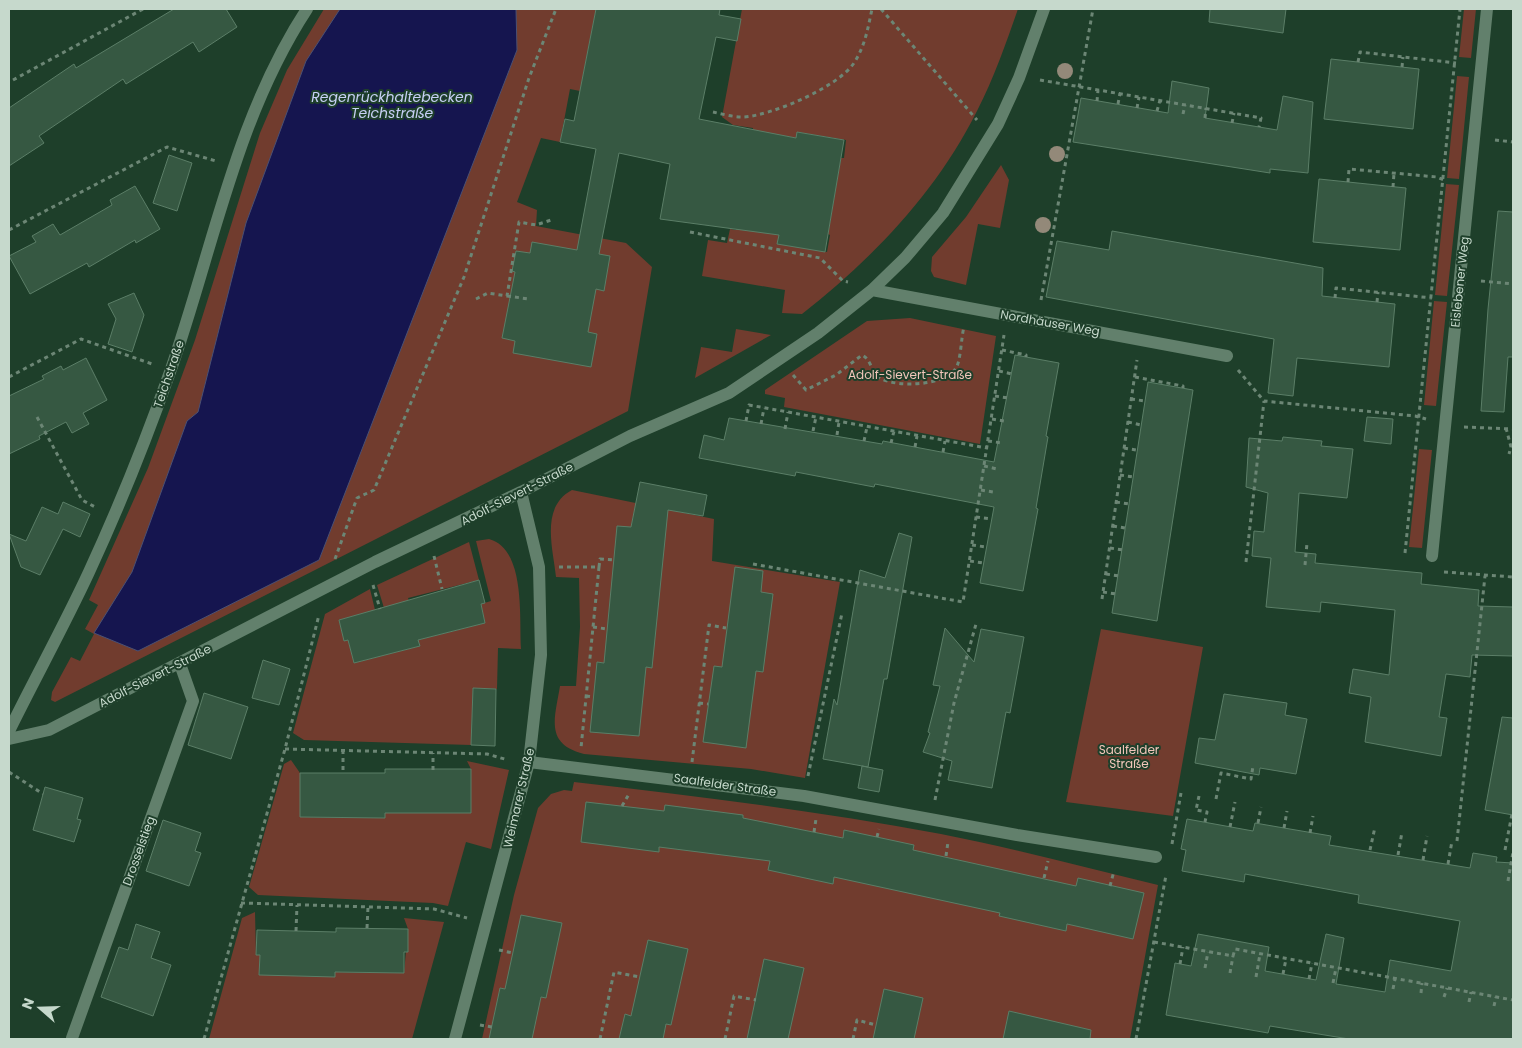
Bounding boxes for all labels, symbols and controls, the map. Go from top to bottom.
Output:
water label: Regenrückhaltebecken Teichstraße [311,87,473,123]
street label: Eislebener Weg [1446,236,1473,328]
street label: Nordhäuser Weg [999,305,1101,340]
street label: Teichstraße [149,338,188,410]
park label: Adolf-Sievert-Straße [848,366,972,383]
street label: Adolf-Sievert-Straße [458,458,576,529]
street label: Adolf-Sievert-Straße [96,640,214,711]
park label: Saalfelder Straße [1099,741,1160,772]
street label: Weimarer Straße [499,746,538,849]
street label: Saalfelder Straße [673,769,777,800]
street label: Drosselstieg [118,814,159,888]
north arrow [15,983,65,1033]
text: N [17,995,39,1012]

